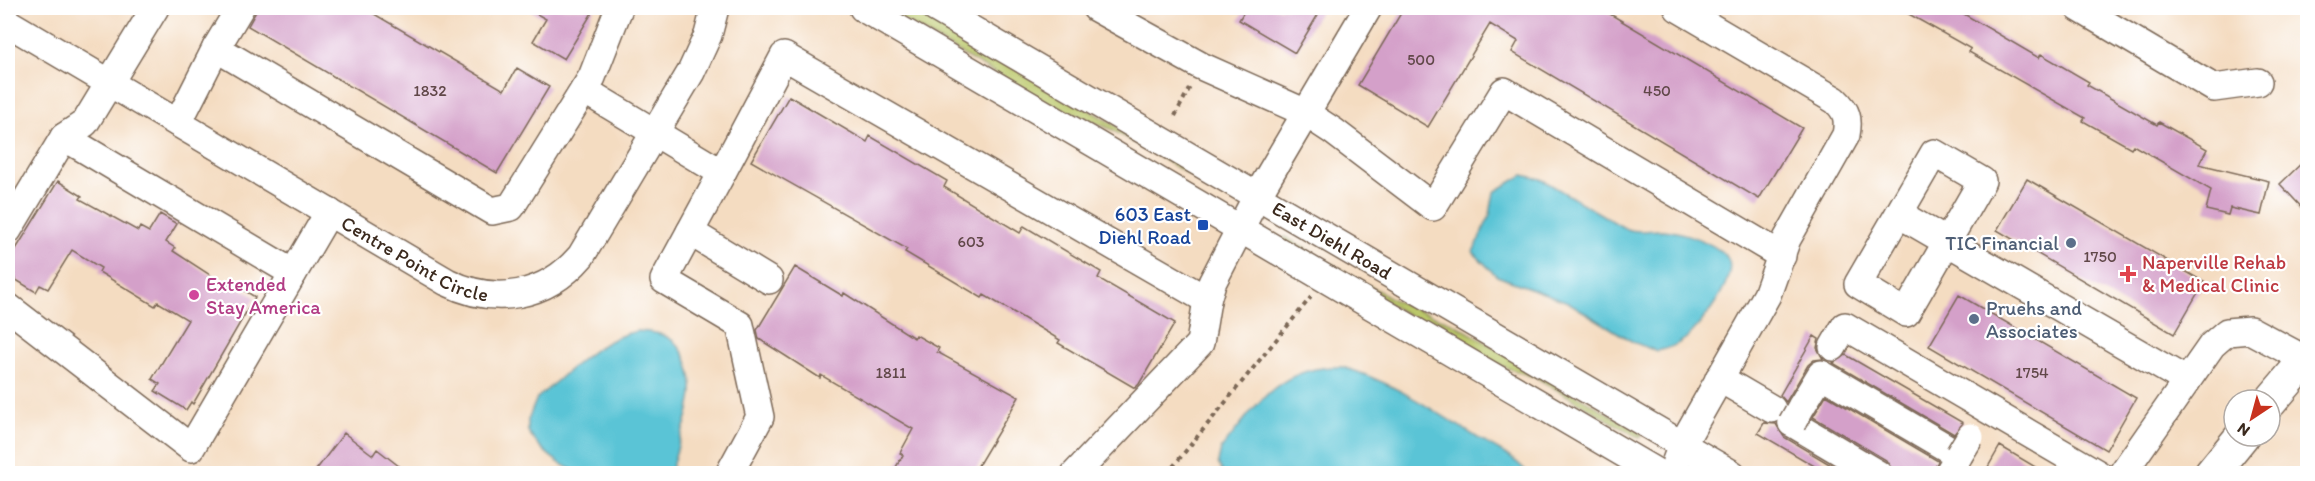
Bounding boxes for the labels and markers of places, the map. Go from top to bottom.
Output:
place label: 603 East Diehl Road [1098,202,1192,249]
marker: 603 East Diehl Road [1196,218,1210,232]
place label: TIC Financial [1945,231,2059,255]
marker: TIC Financial [2064,236,2078,250]
place label: Naperville Rehab & Medical Clinic [2142,250,2286,297]
marker: Naperville Rehab & Medical Clinic [2119,265,2137,283]
place label: Extended Stay America [206,272,321,319]
marker: Extended Stay America [187,288,201,302]
place label: Pruehs and Associates [1986,296,2082,343]
marker: Pruehs and Associates [1967,312,1981,326]

